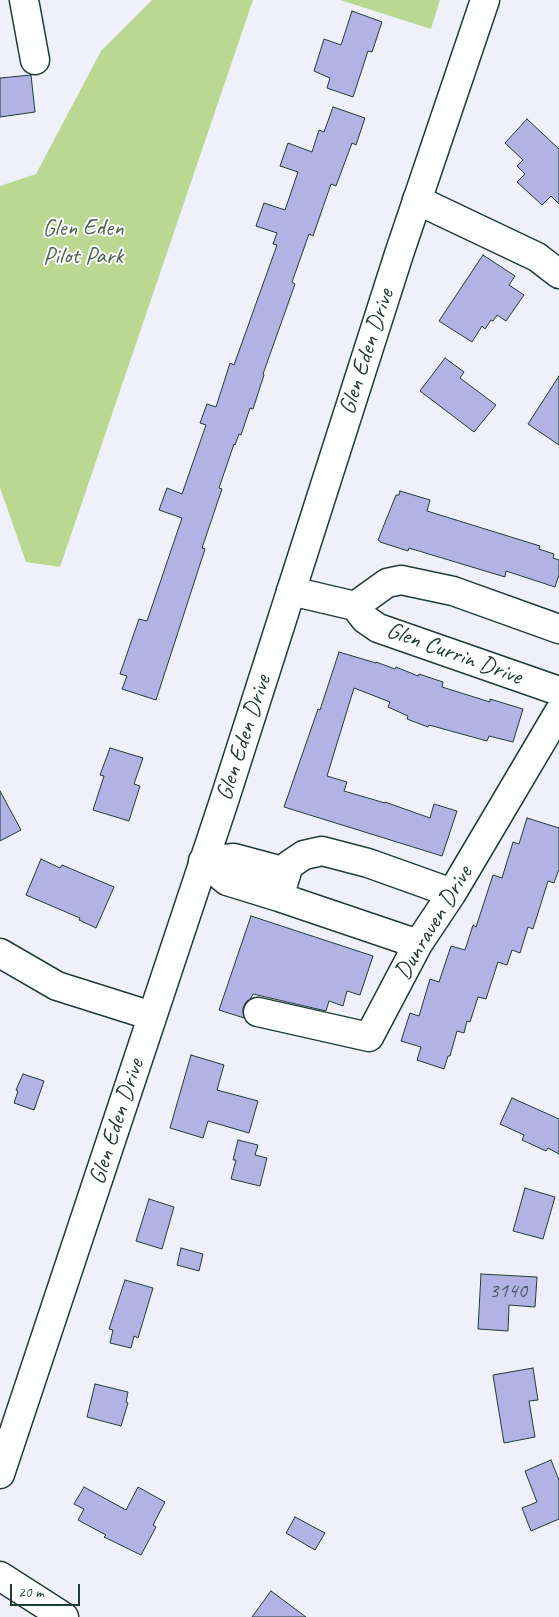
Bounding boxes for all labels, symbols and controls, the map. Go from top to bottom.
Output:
park label: Glen Eden Pilot Park [42,215,124,271]
street label: Glen Eden Drive [333,286,401,418]
street label: Glen Currin Drive [382,616,526,692]
street label: Glen Eden Drive [210,672,278,804]
street label: Dunraven Drive [389,861,479,985]
street label: Glen Eden Drive [83,1056,151,1188]
house number: 3140 [489,1278,527,1304]
scale bar [12,1574,82,1606]
text: 20 m [18,1583,44,1602]

